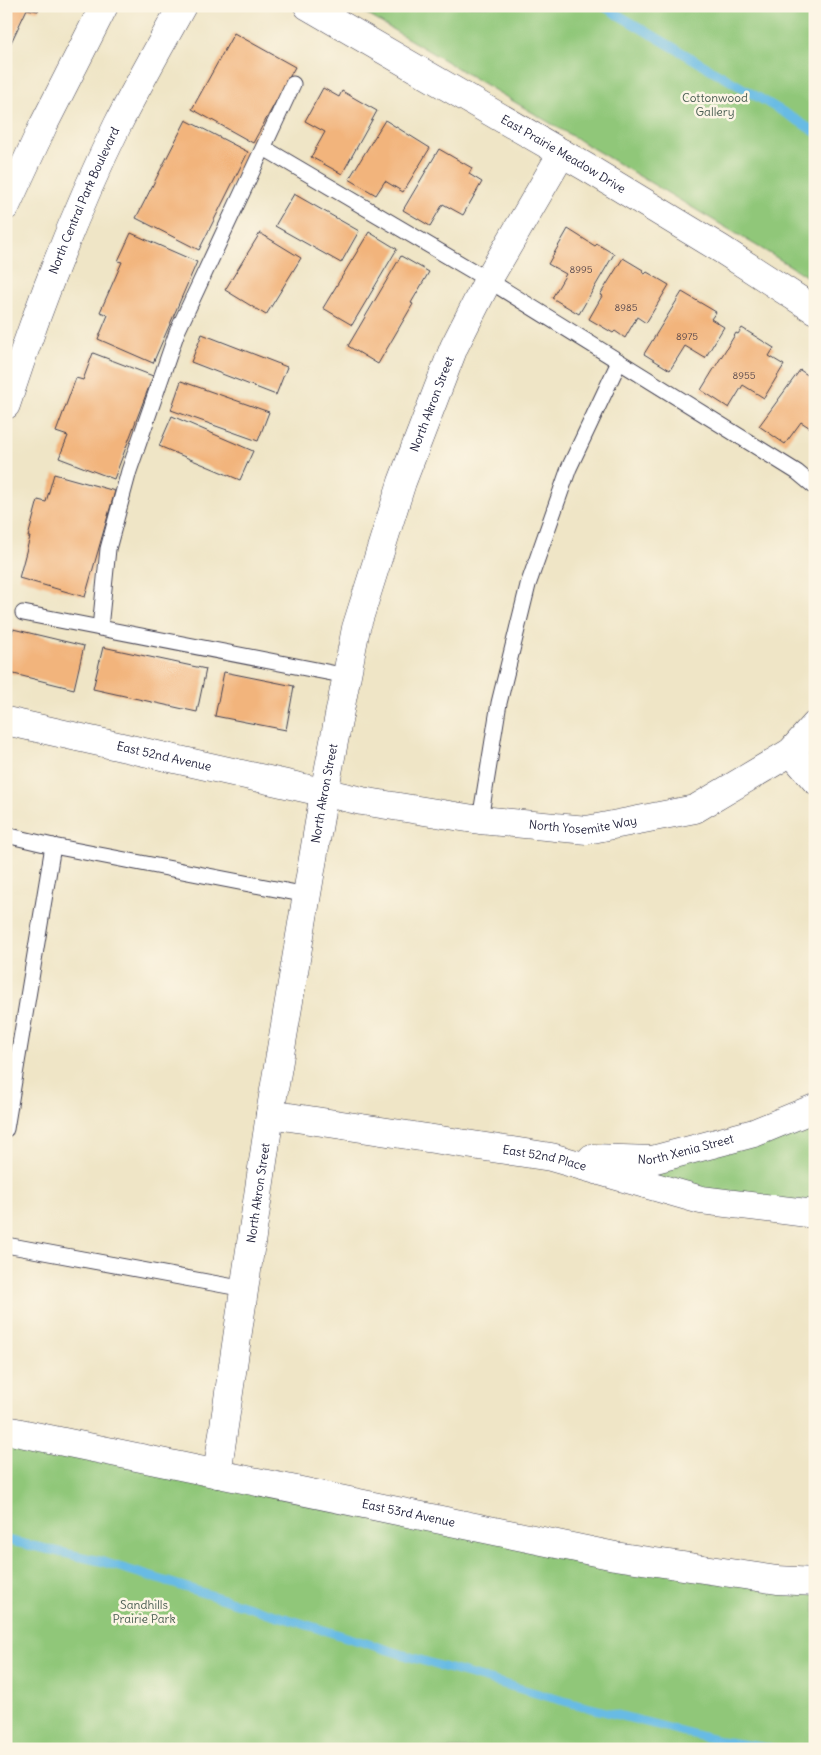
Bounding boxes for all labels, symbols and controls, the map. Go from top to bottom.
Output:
park label: Cottonwood Gallery [682,90,748,119]
street label: East Prairie Meadow Drive [498,111,628,196]
street label: North Central Park Boulevard [45,124,122,276]
house number: 8995 [569,263,593,276]
house number: 8985 [614,301,638,314]
house number: 8975 [676,330,698,343]
street label: North Akron Street [406,354,457,454]
house number: 8955 [732,369,756,382]
street label: East 52nd Avenue [115,738,213,774]
street label: North Akron Street [308,742,340,844]
street label: North Yosemite Way [528,812,638,837]
street label: North Xenia Street [637,1131,735,1167]
street label: North Akron Street [243,1142,273,1244]
street label: East 52nd Place [501,1142,588,1174]
street label: East 53rd Avenue [361,1496,457,1530]
park label: Sandhills Prairie Park [112,1597,176,1626]

